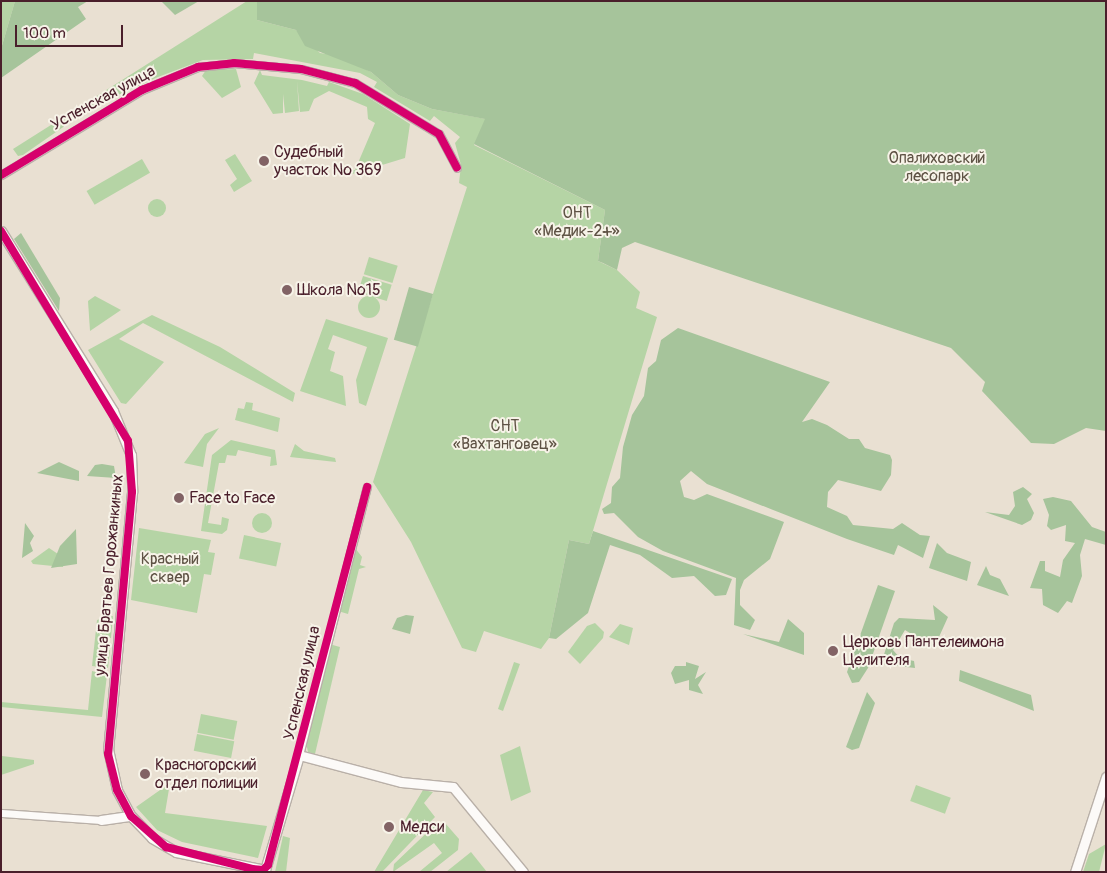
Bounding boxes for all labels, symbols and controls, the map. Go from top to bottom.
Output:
scale bar [18,15,125,47]
text: 100 m [23,24,66,43]
street label: Успенская улица [47,61,159,135]
place label: Судебный участок № 369 [274,142,382,180]
park label: Опалиховский лесопарк [889,148,985,186]
marker: Судебный участок № 369 [258,155,270,167]
park label: ОНТ «Медик-2+» [534,203,620,241]
place label: Школа №15 [297,280,381,300]
marker: Школа №15 [281,284,293,296]
park label: СНТ «Вахтанговец» [453,416,557,454]
street label: улица Братьев Горожанкиных [91,473,127,677]
place label: Face to Face [189,488,275,508]
marker: Face to Face [173,492,185,504]
park label: Красный сквер [141,549,199,587]
street label: Успенская улица [280,624,324,742]
place label: Церковь Пантелеимона Целителя [843,632,1004,670]
marker: Церковь Пантелеимона Целителя [827,645,839,657]
place label: Красногорский отдел полиции [155,755,258,793]
marker: Красногорский отдел полиции [139,768,151,780]
place label: Медси [400,817,444,837]
marker: Медси [382,820,396,834]

